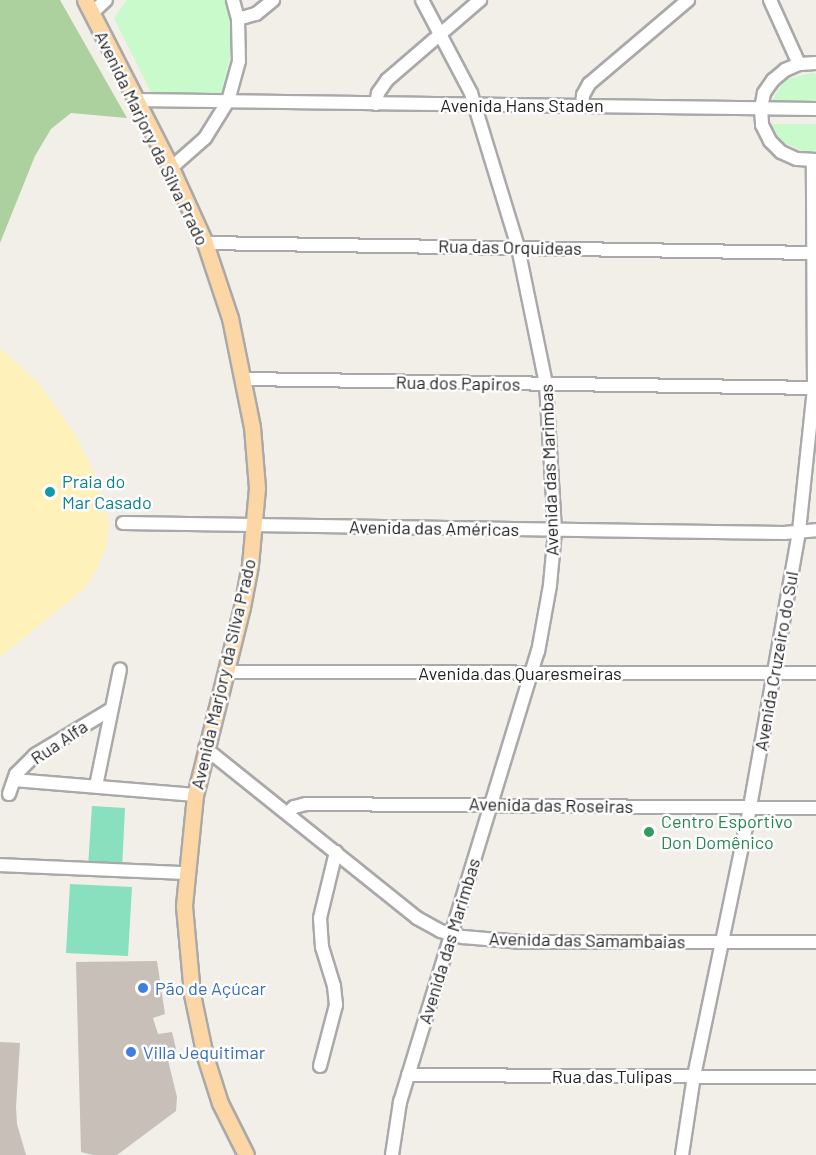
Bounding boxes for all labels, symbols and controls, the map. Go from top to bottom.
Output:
street label: Avenida Marjory da Silva Prado [91,27,213,249]
street label: Avenida Hans Staden [440,94,604,116]
street label: Rua das Orquideas [438,235,582,259]
street label: Rua dos Papiros [396,371,520,395]
street label: Avenida das Marimbas [535,384,563,556]
place label: Praia do Mar Casado [62,471,152,514]
marker: Praia do Mar Casado [43,485,57,499]
street label: Avenida das Américas [349,516,519,540]
street label: Avenida Marjory da Silva Prado [186,557,260,791]
street label: Avenida Cruzeiro do Sul [750,570,802,752]
street label: Avenida das Quaresmeiras [418,662,622,684]
street label: Rua Alfa [27,715,91,769]
street label: Avenida das Roseiras [469,793,633,817]
place label: Centro Esportivo Don Domênico [661,811,793,854]
marker: Centro Esportivo Don Domênico [642,825,656,839]
street label: Avenida das Marimbas [413,855,485,1027]
street label: Avenida das Samambaias [489,927,685,953]
place label: Pão de Açúcar [155,977,266,999]
marker: Pão de Açúcar [136,981,150,995]
place label: Villa Jequitimar [143,1041,265,1063]
marker: Villa Jequitimar [124,1045,138,1059]
street label: Rua das Tulipas [552,1065,672,1087]

